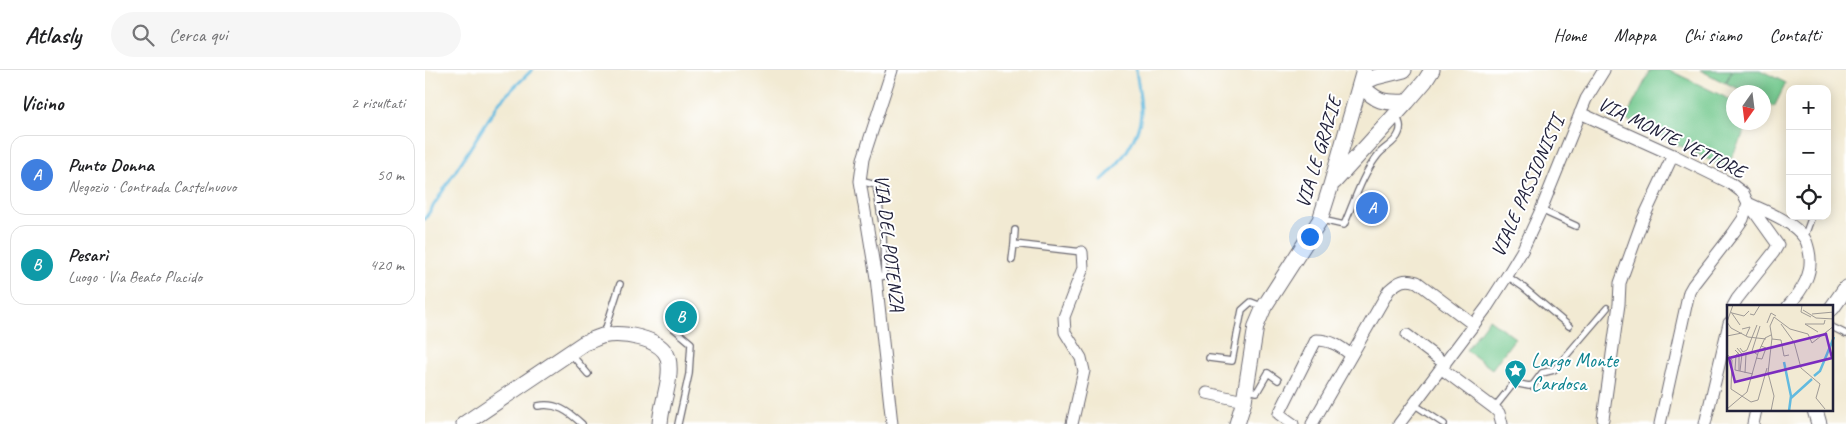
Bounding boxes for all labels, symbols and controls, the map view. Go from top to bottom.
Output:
search box [111,12,461,57]
text: Atlasly [25,20,81,50]
icon: search [129,21,157,49]
text: Cerca qui [169,23,228,47]
text: Home [1554,24,1586,46]
text: Mappa [1614,24,1656,46]
text: Chi siamo [1684,24,1742,46]
text: Contatti [1770,24,1821,46]
north arrow [1726,85,1771,130]
map controls [1786,85,1831,220]
button: + [1786,85,1831,130]
text: Vicino [20,90,63,116]
street label: VIA LE GRAZIE [1290,91,1348,211]
street label: VIA MONTE VETTORE [1594,91,1752,185]
text: 2 risultati [351,93,405,113]
street label: VIALE PASSIONISTI [1485,108,1571,261]
button: − [1786,130,1831,175]
text: Punto Donna [68,153,154,177]
text: A [33,165,41,185]
text: 50 m [377,165,404,185]
street label: VIA DEL POTENZA [869,173,910,314]
button: locate [1786,175,1831,220]
text: Negozio · Contrada Castelnuovo [68,177,236,197]
pin: A [1356,189,1388,227]
your location [1297,224,1323,250]
text: Pesarì [68,243,108,267]
text: B [33,255,41,275]
text: 420 m [370,255,404,275]
text: Luogo · Via Beato Placido [68,267,202,287]
pin: B [665,298,697,336]
inset map [1727,305,1833,412]
place label: Largo Monte Cardosa [1531,348,1620,396]
place icon: Largo Monte Cardosa [1503,359,1527,390]

